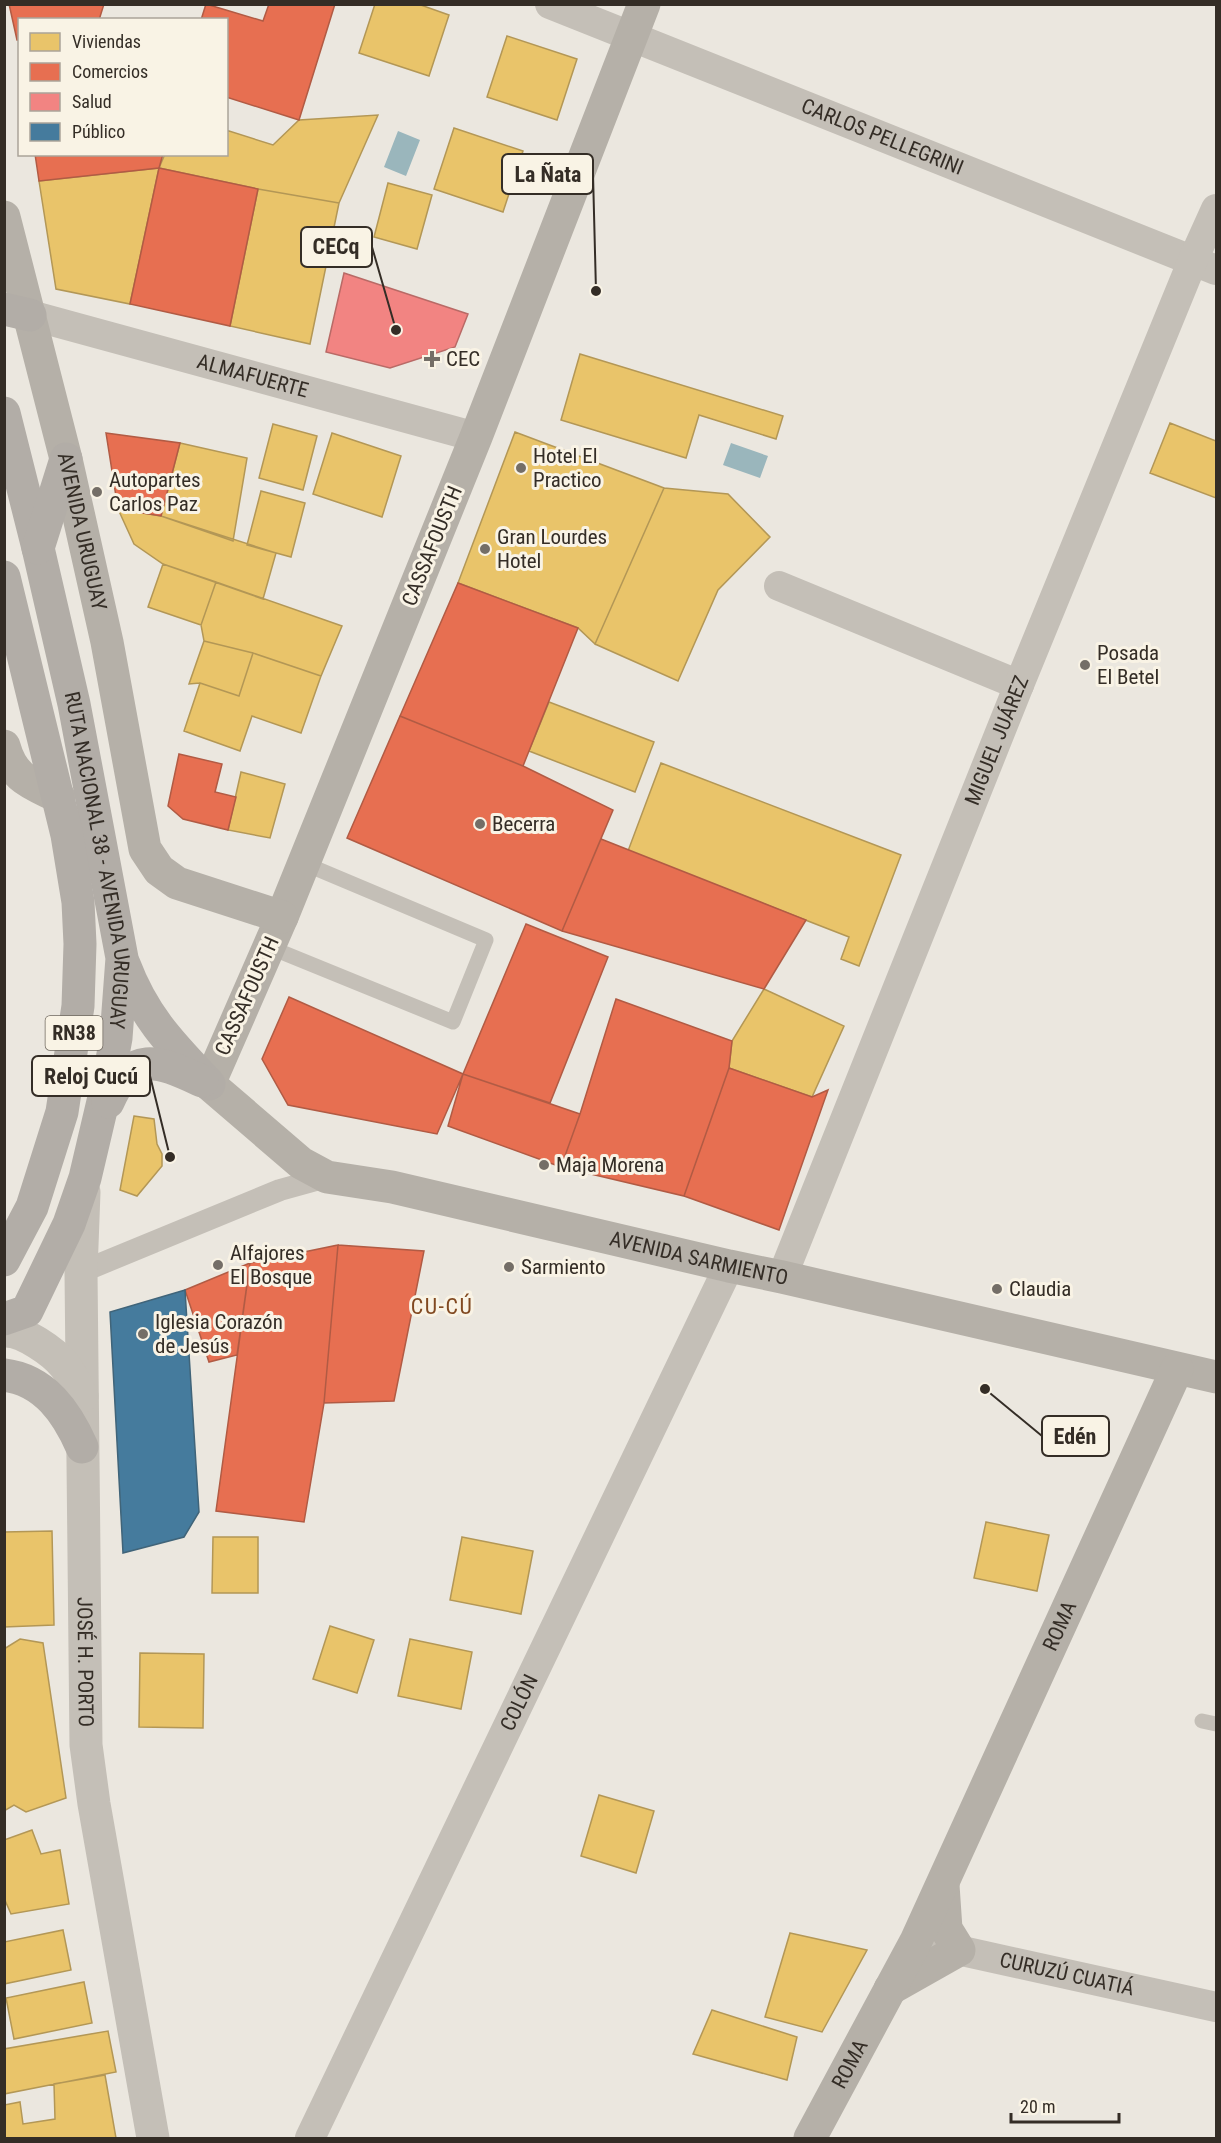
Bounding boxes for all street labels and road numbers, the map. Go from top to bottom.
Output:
street label: CARLOS PELLEGRINI [798,94,967,180]
street label: ALMAFUERTE [194,349,311,403]
street label: AVENIDA URUGUAY [53,450,112,613]
street label: CASSAFOUSTH [397,483,467,609]
street label: MIGUEL JUÁREZ [960,672,1033,808]
street label: RUTA NACIONAL 38 - AVENIDA URUGUAY [60,689,134,1030]
street label: CASSAFOUSTH [210,933,284,1059]
road number: RN38 [46,1016,103,1050]
street label: AVENIDA SARMIENTO [607,1226,790,1290]
street label: JOSÉ H. PORTO [72,1597,98,1727]
street label: ROMA [1038,1597,1081,1655]
street label: COLÓN [495,1671,543,1735]
street label: CURUZÚ CUATIÁ [997,1948,1136,2001]
street label: ROMA [827,2035,873,2093]

